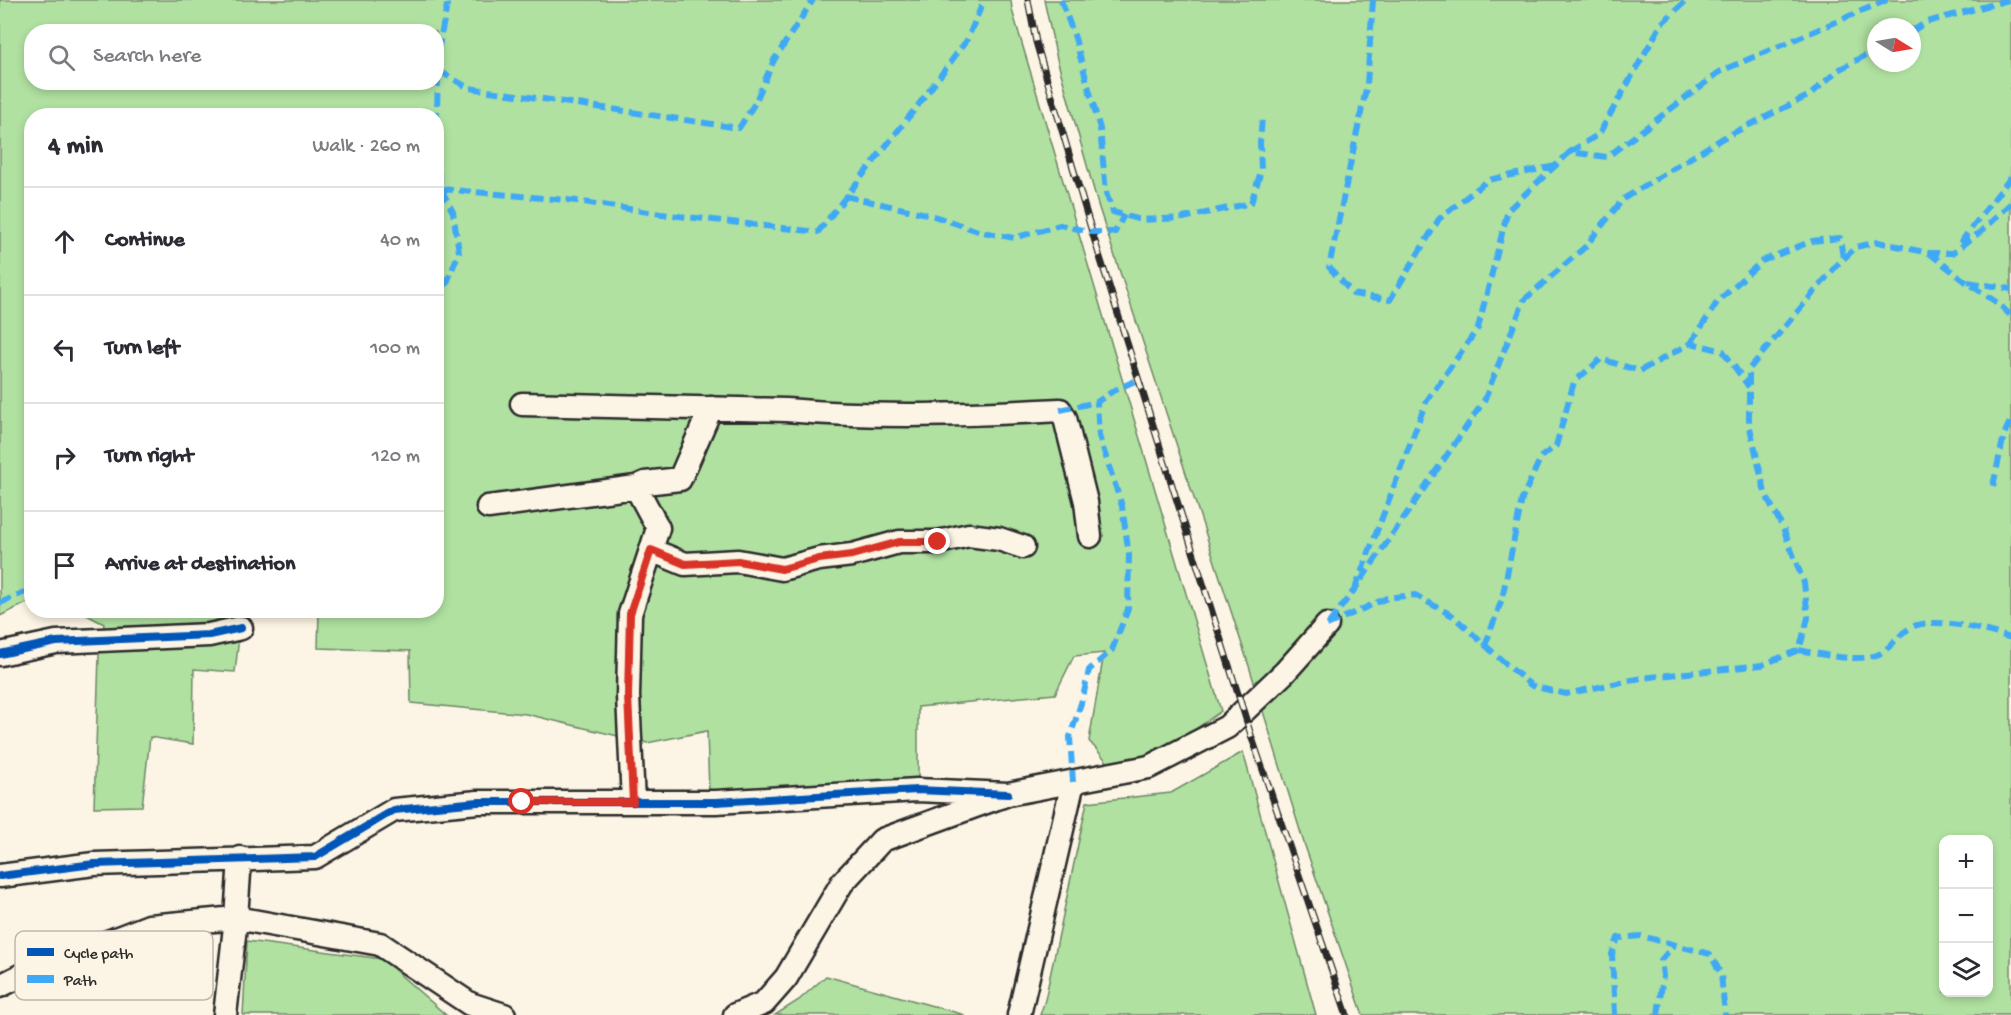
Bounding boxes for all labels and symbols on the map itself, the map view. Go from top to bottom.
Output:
north arrow [1867,18,1921,72]
route end [924,528,950,554]
route start [508,788,534,814]
legend [15,931,213,1000]
text: Cycle path [64,946,134,965]
text: Path [63,973,97,992]

